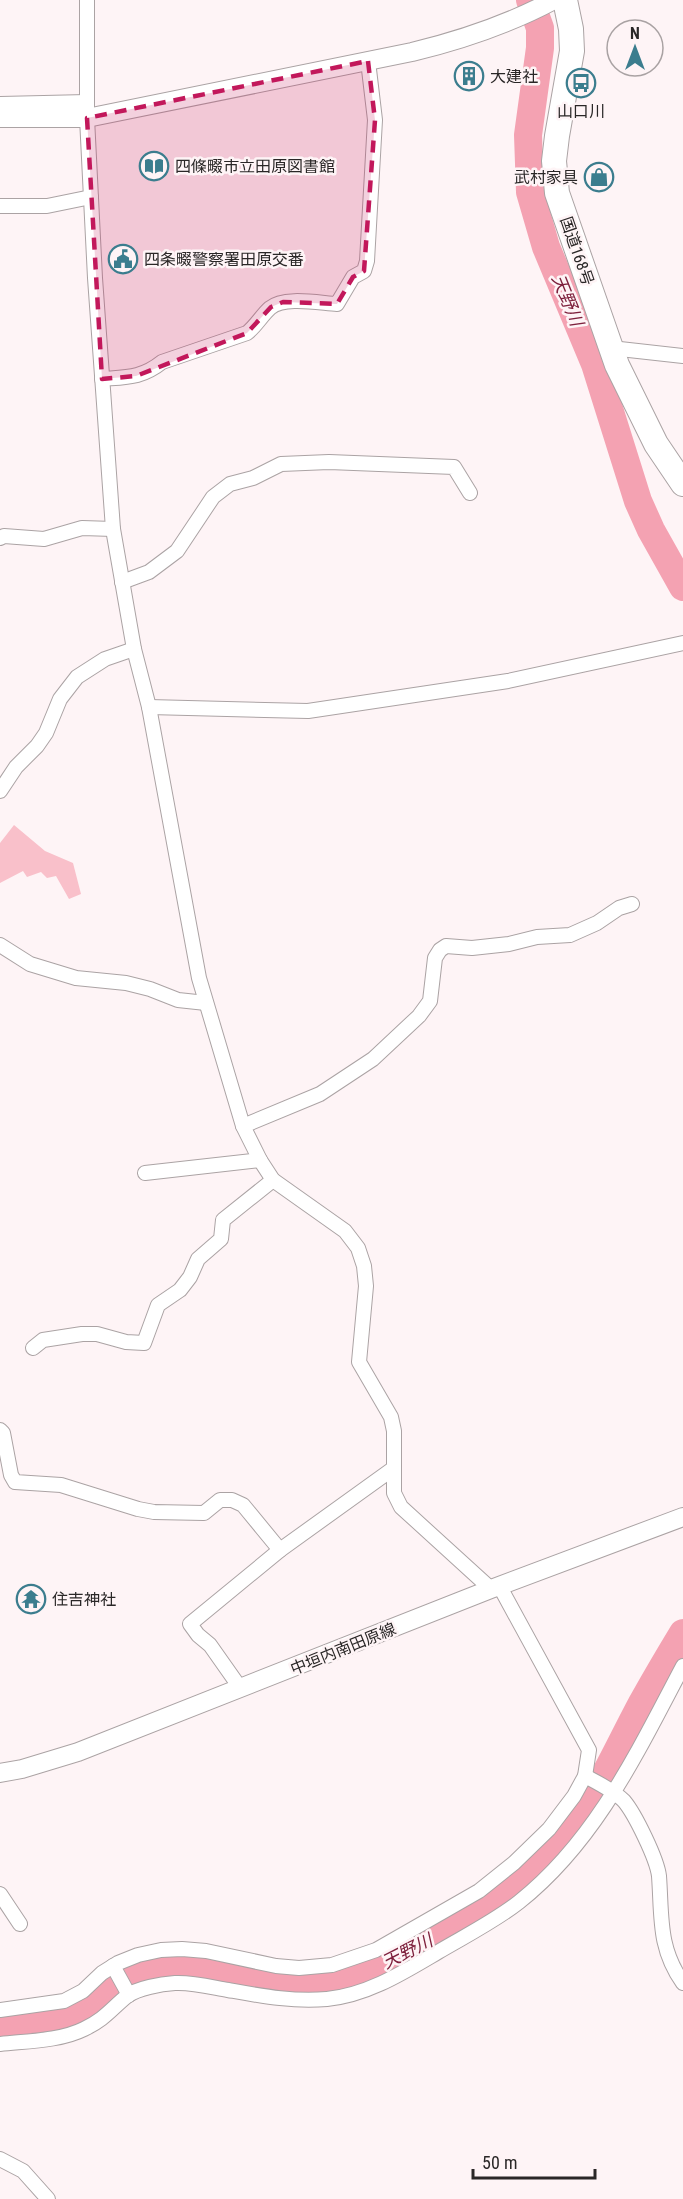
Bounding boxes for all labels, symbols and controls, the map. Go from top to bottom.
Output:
north arrow [605,18,665,78]
text: N [630,24,640,43]
building icon: 大建社 [453,60,485,92]
place label: 大建社 [490,67,538,86]
bus stop icon: 山口川 [565,67,597,99]
place label: 山口川 [557,102,605,121]
library icon: 四條畷市立田原図書館 [138,150,170,182]
place label: 四條畷市立田原図書館 [175,157,335,176]
shop icon: 武村家具 [583,161,615,193]
place label: 武村家具 [514,168,578,187]
street label: 国道168号 [556,214,598,288]
public building icon: 四条畷警察署田原交番 [107,243,139,275]
place label: 四条畷警察署田原交番 [144,250,304,269]
water label: 天野川 [548,271,589,331]
temple icon: 住吉神社 [15,1583,47,1615]
place label: 住吉神社 [52,1590,116,1609]
street label: 中垣内南田原線 [288,1619,398,1679]
water label: 天野川 [378,1928,438,1973]
scale bar [473,2142,594,2180]
text: 50 m [482,2152,517,2173]

